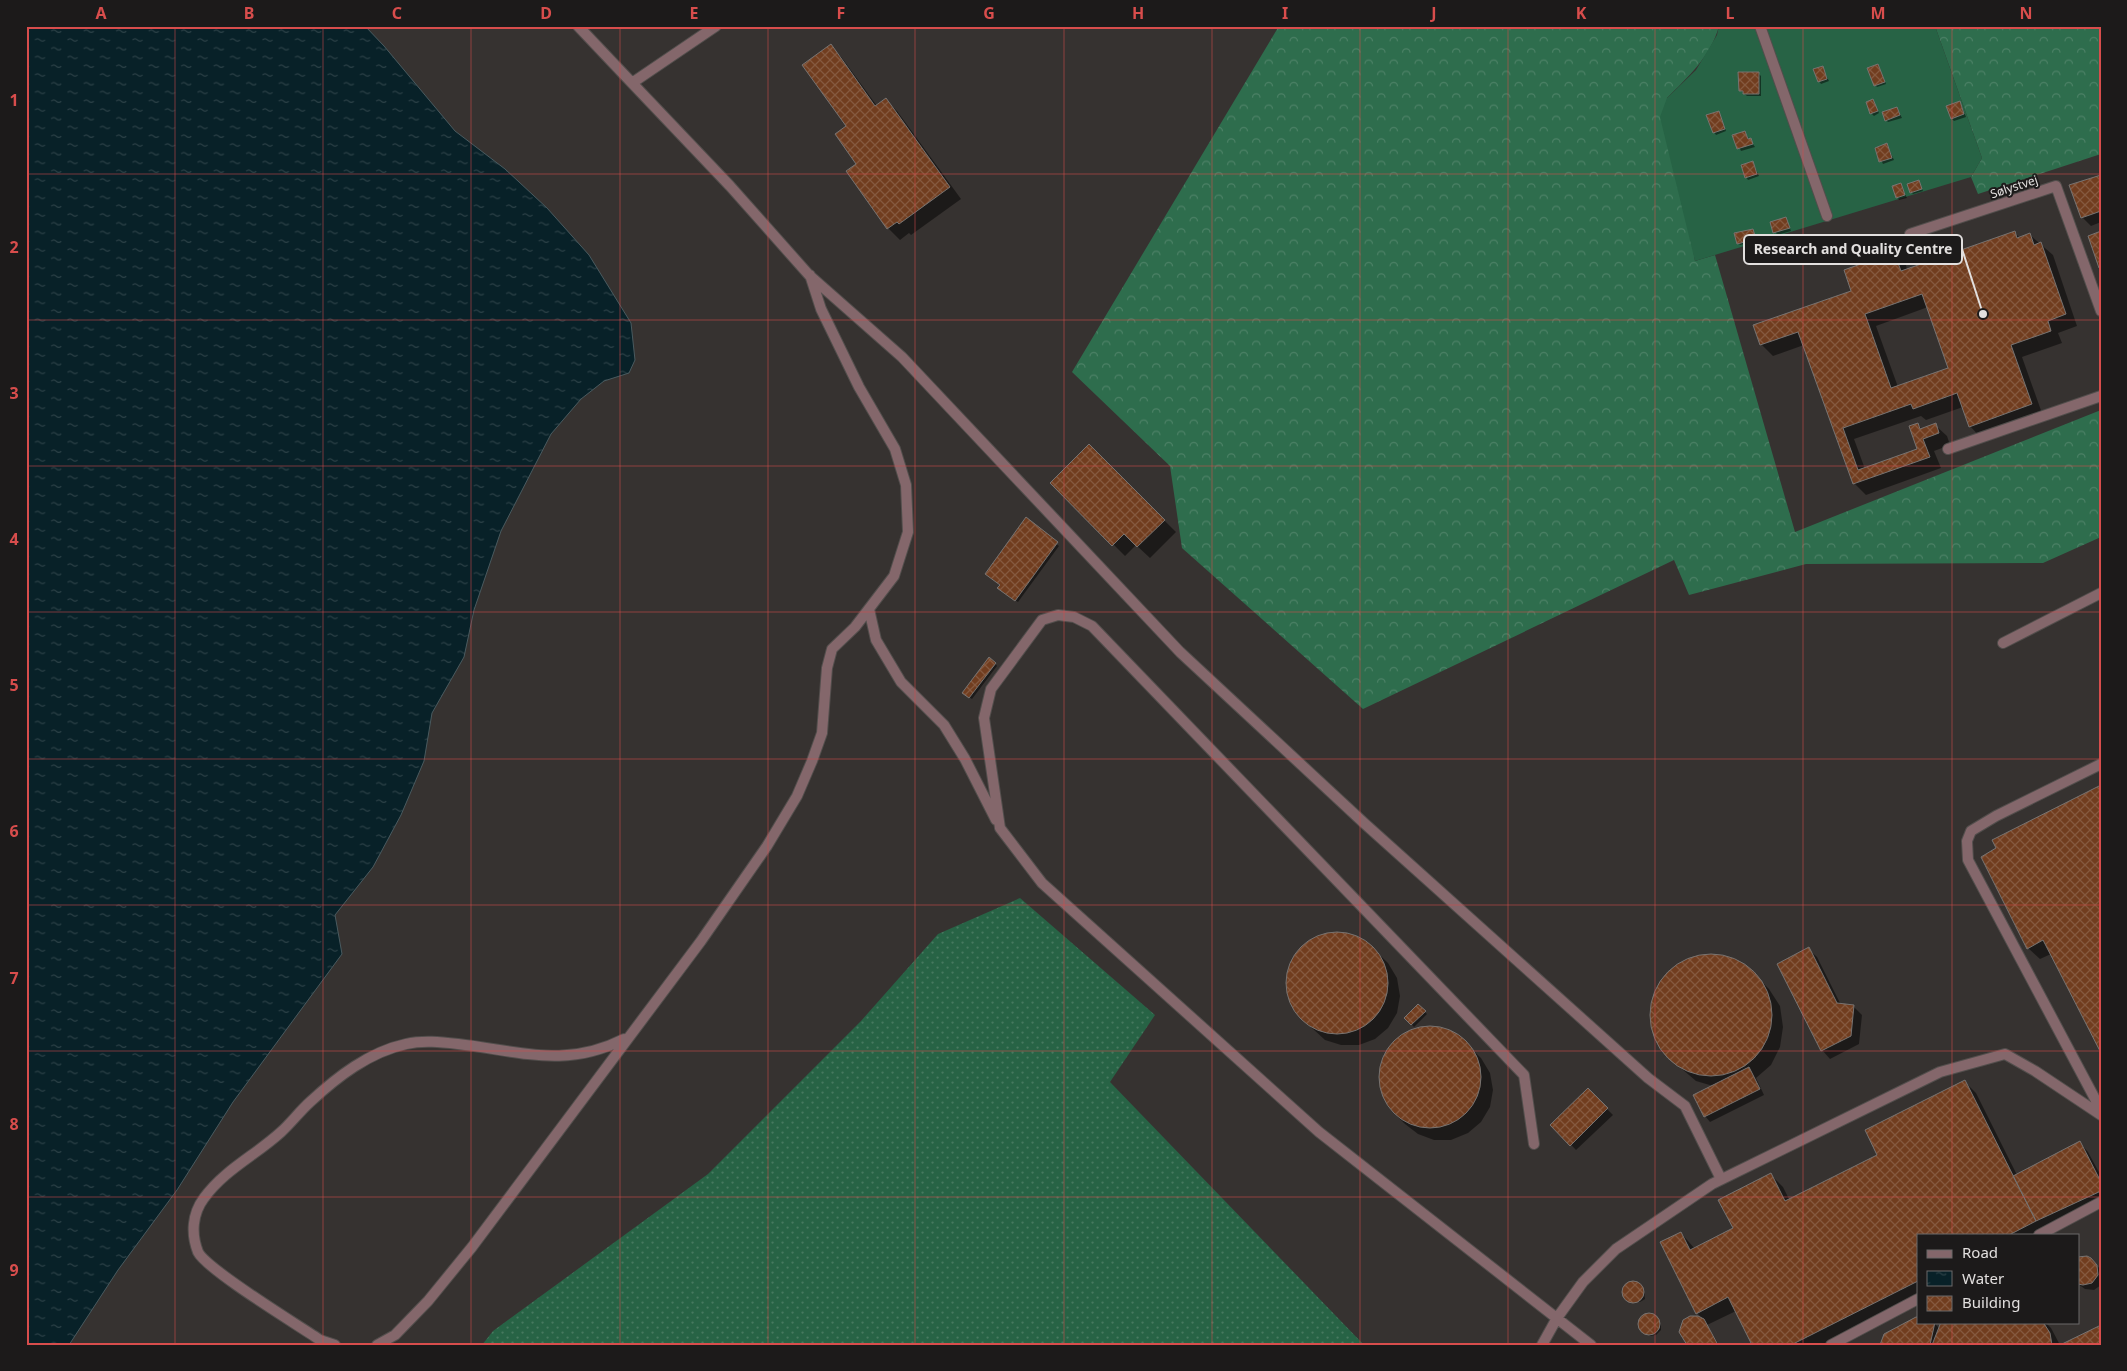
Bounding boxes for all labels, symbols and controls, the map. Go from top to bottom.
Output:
text: A [95,2,107,24]
text: B [244,2,254,24]
text: C [392,2,402,24]
text: D [540,2,552,24]
text: E [690,2,699,24]
text: F [837,2,845,24]
text: G [983,2,995,24]
text: H [1132,2,1144,24]
text: I [1282,2,1288,24]
text: J [1429,2,1437,24]
text: K [1576,2,1587,24]
text: L [1726,2,1735,24]
text: M [1870,2,1886,24]
text: N [2019,2,2033,24]
text: 1 [9,89,19,111]
street label: Sølystvej [1988,171,2040,202]
callout: Research and Quality Centre [1744,235,1962,264]
text: 2 [9,236,19,258]
text: Research and Quality Centre [1754,239,1952,258]
text: 3 [9,382,19,404]
text: 4 [9,528,19,550]
text: 5 [9,674,19,696]
text: 6 [9,820,19,842]
text: 7 [9,967,19,989]
text: 8 [9,1113,19,1135]
legend [1917,1234,2080,1324]
text: Road [1962,1242,1998,1262]
text: 9 [9,1259,19,1281]
text: Water [1962,1268,2004,1288]
text: Building [1962,1292,2020,1312]

